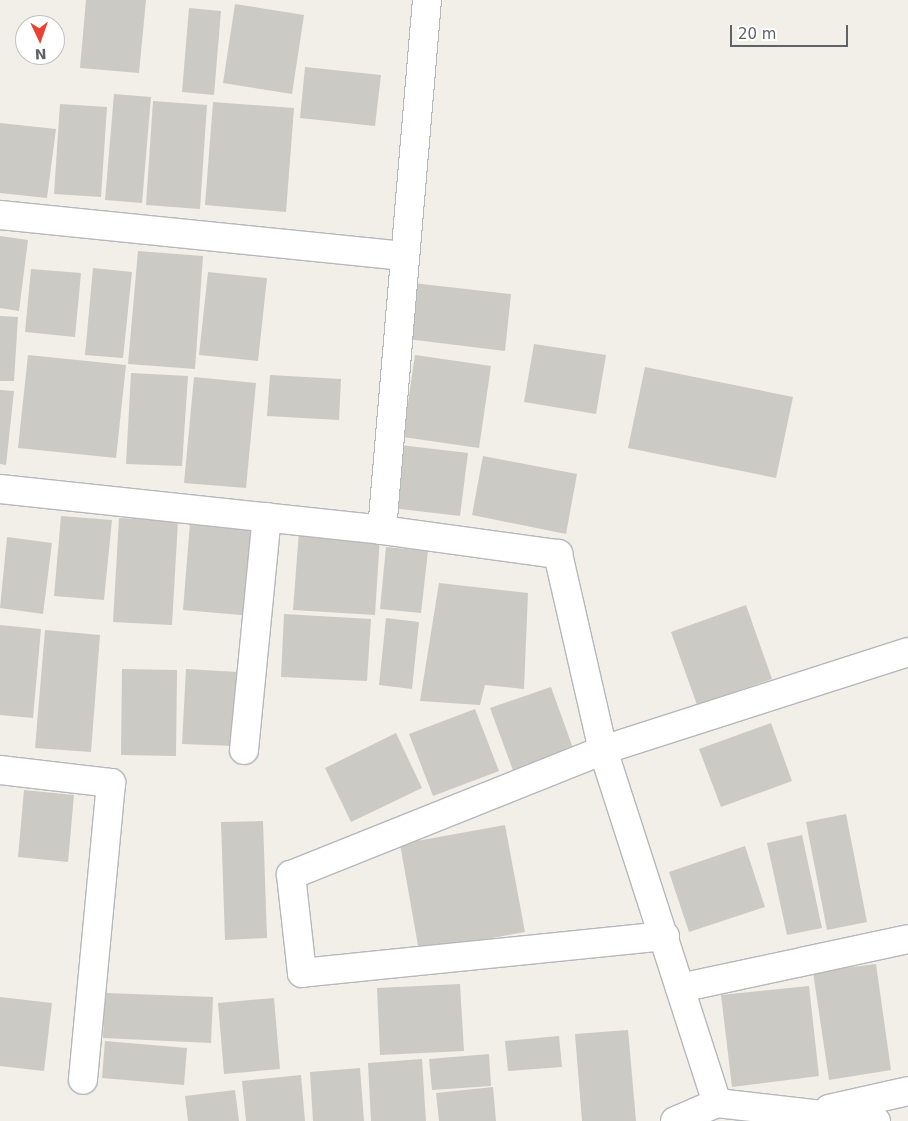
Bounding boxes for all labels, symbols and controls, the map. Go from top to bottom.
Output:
north arrow [15,15,65,65]
scale bar [733,15,850,47]
text: 20 m [738,25,776,43]
text: N [34,46,47,62]

